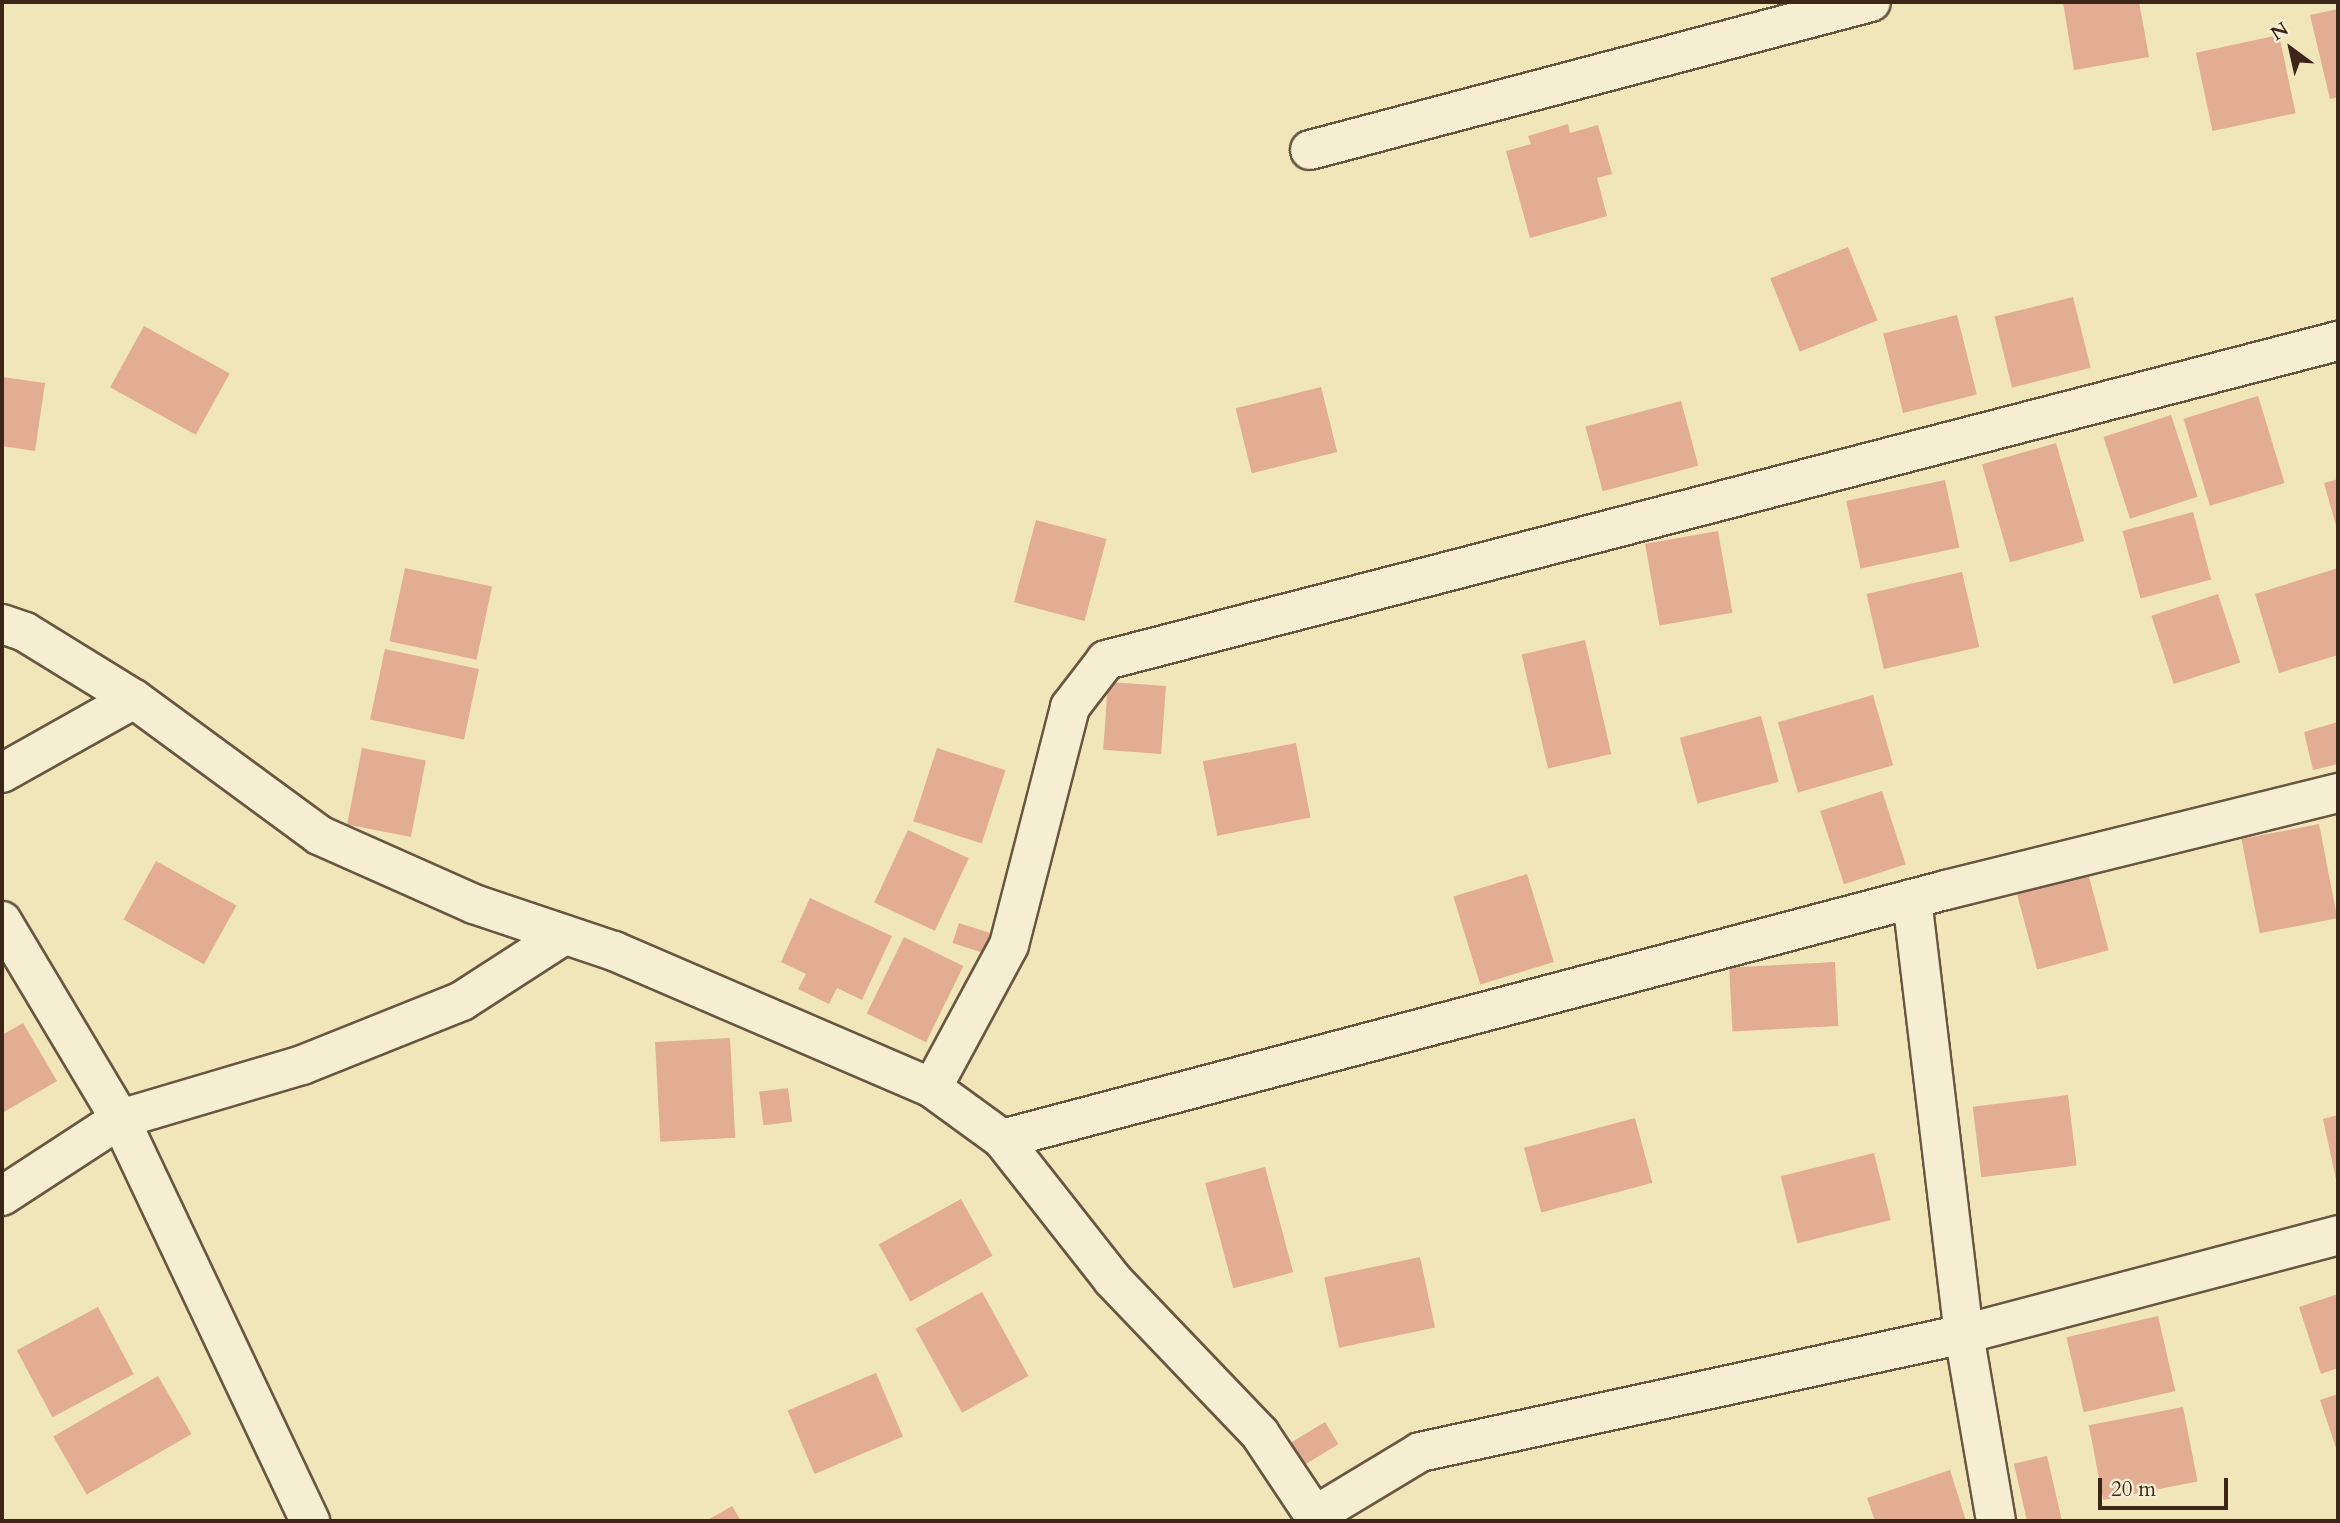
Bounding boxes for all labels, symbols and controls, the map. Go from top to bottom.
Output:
north arrow [2256,14,2326,84]
text: N [2266,16,2294,47]
scale bar [2102,1464,2232,1508]
text: 20 m [2111,1475,2156,1504]

